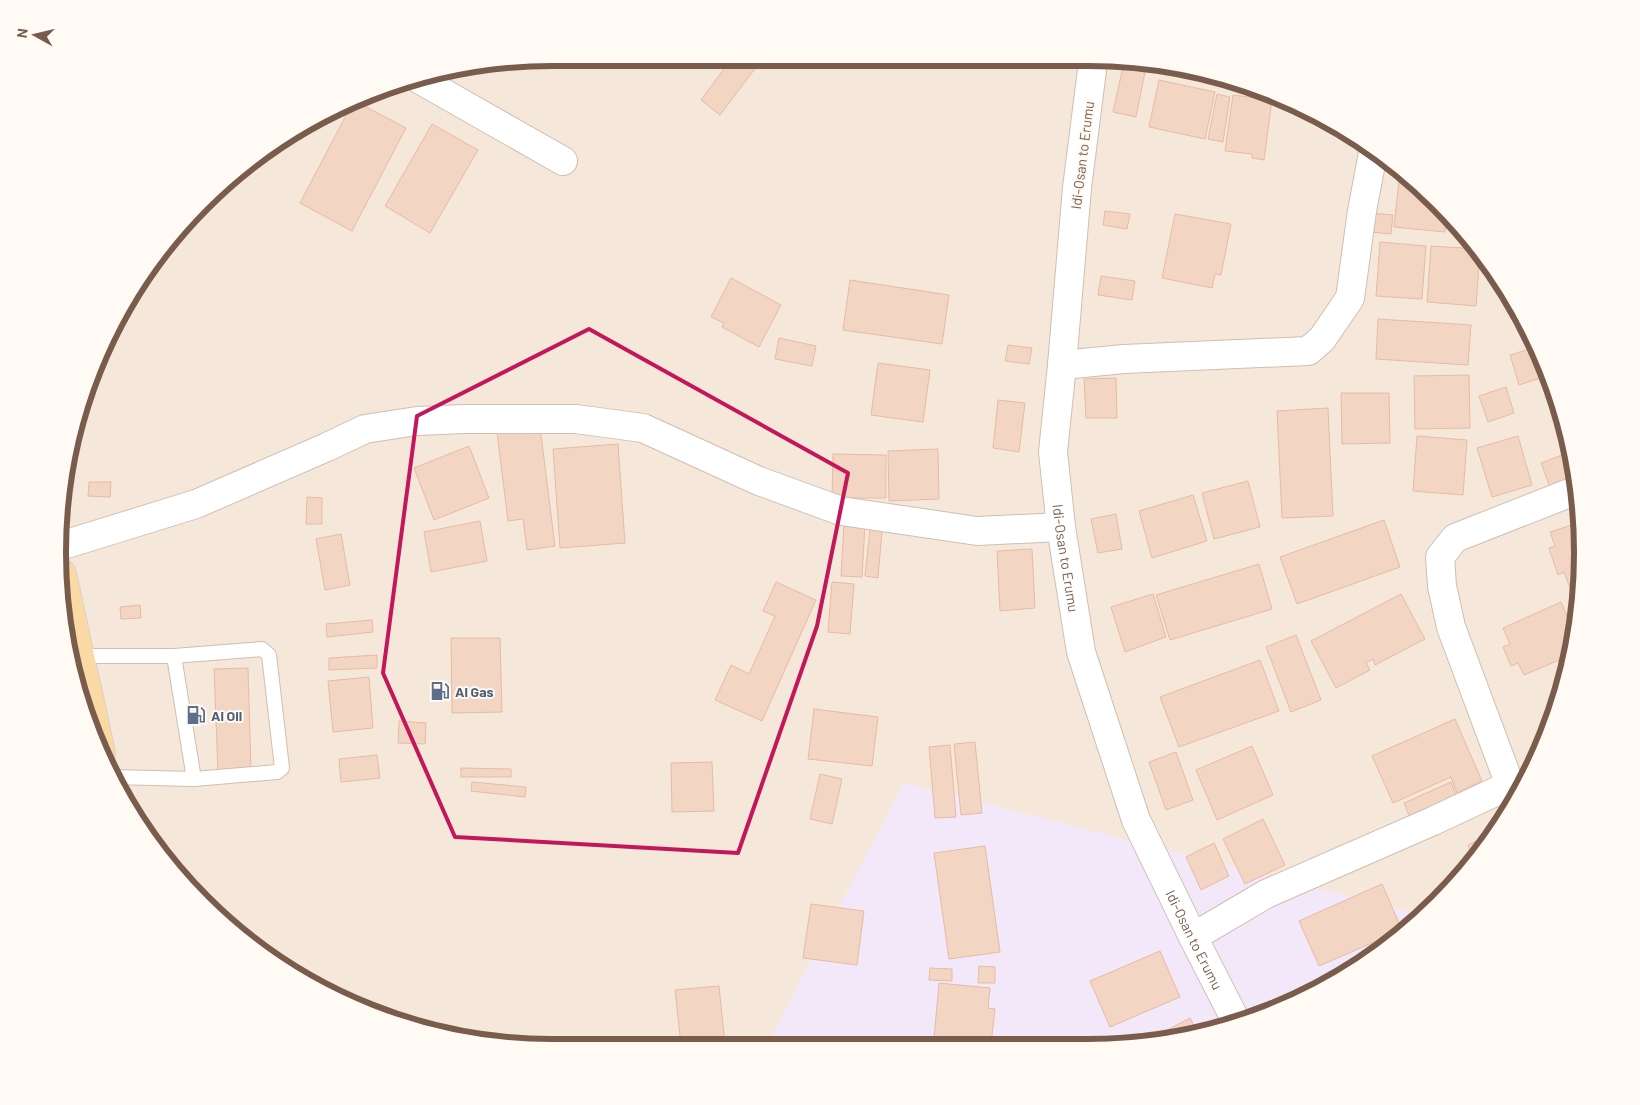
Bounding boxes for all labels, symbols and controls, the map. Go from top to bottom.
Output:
north arrow [10,10,60,60]
text: N [13,27,31,39]
street label: Idi-Osan to Erumu [1067,100,1097,210]
street label: Idi-Osan to Erumu [1050,503,1083,613]
fuel station icon: Al Gas [429,680,451,702]
place label: Al Gas [455,683,494,700]
fuel station icon: Al Oil [185,704,207,726]
place label: Al Oil [211,707,242,724]
street label: Idi-Osan to Erumu [1163,887,1227,992]

